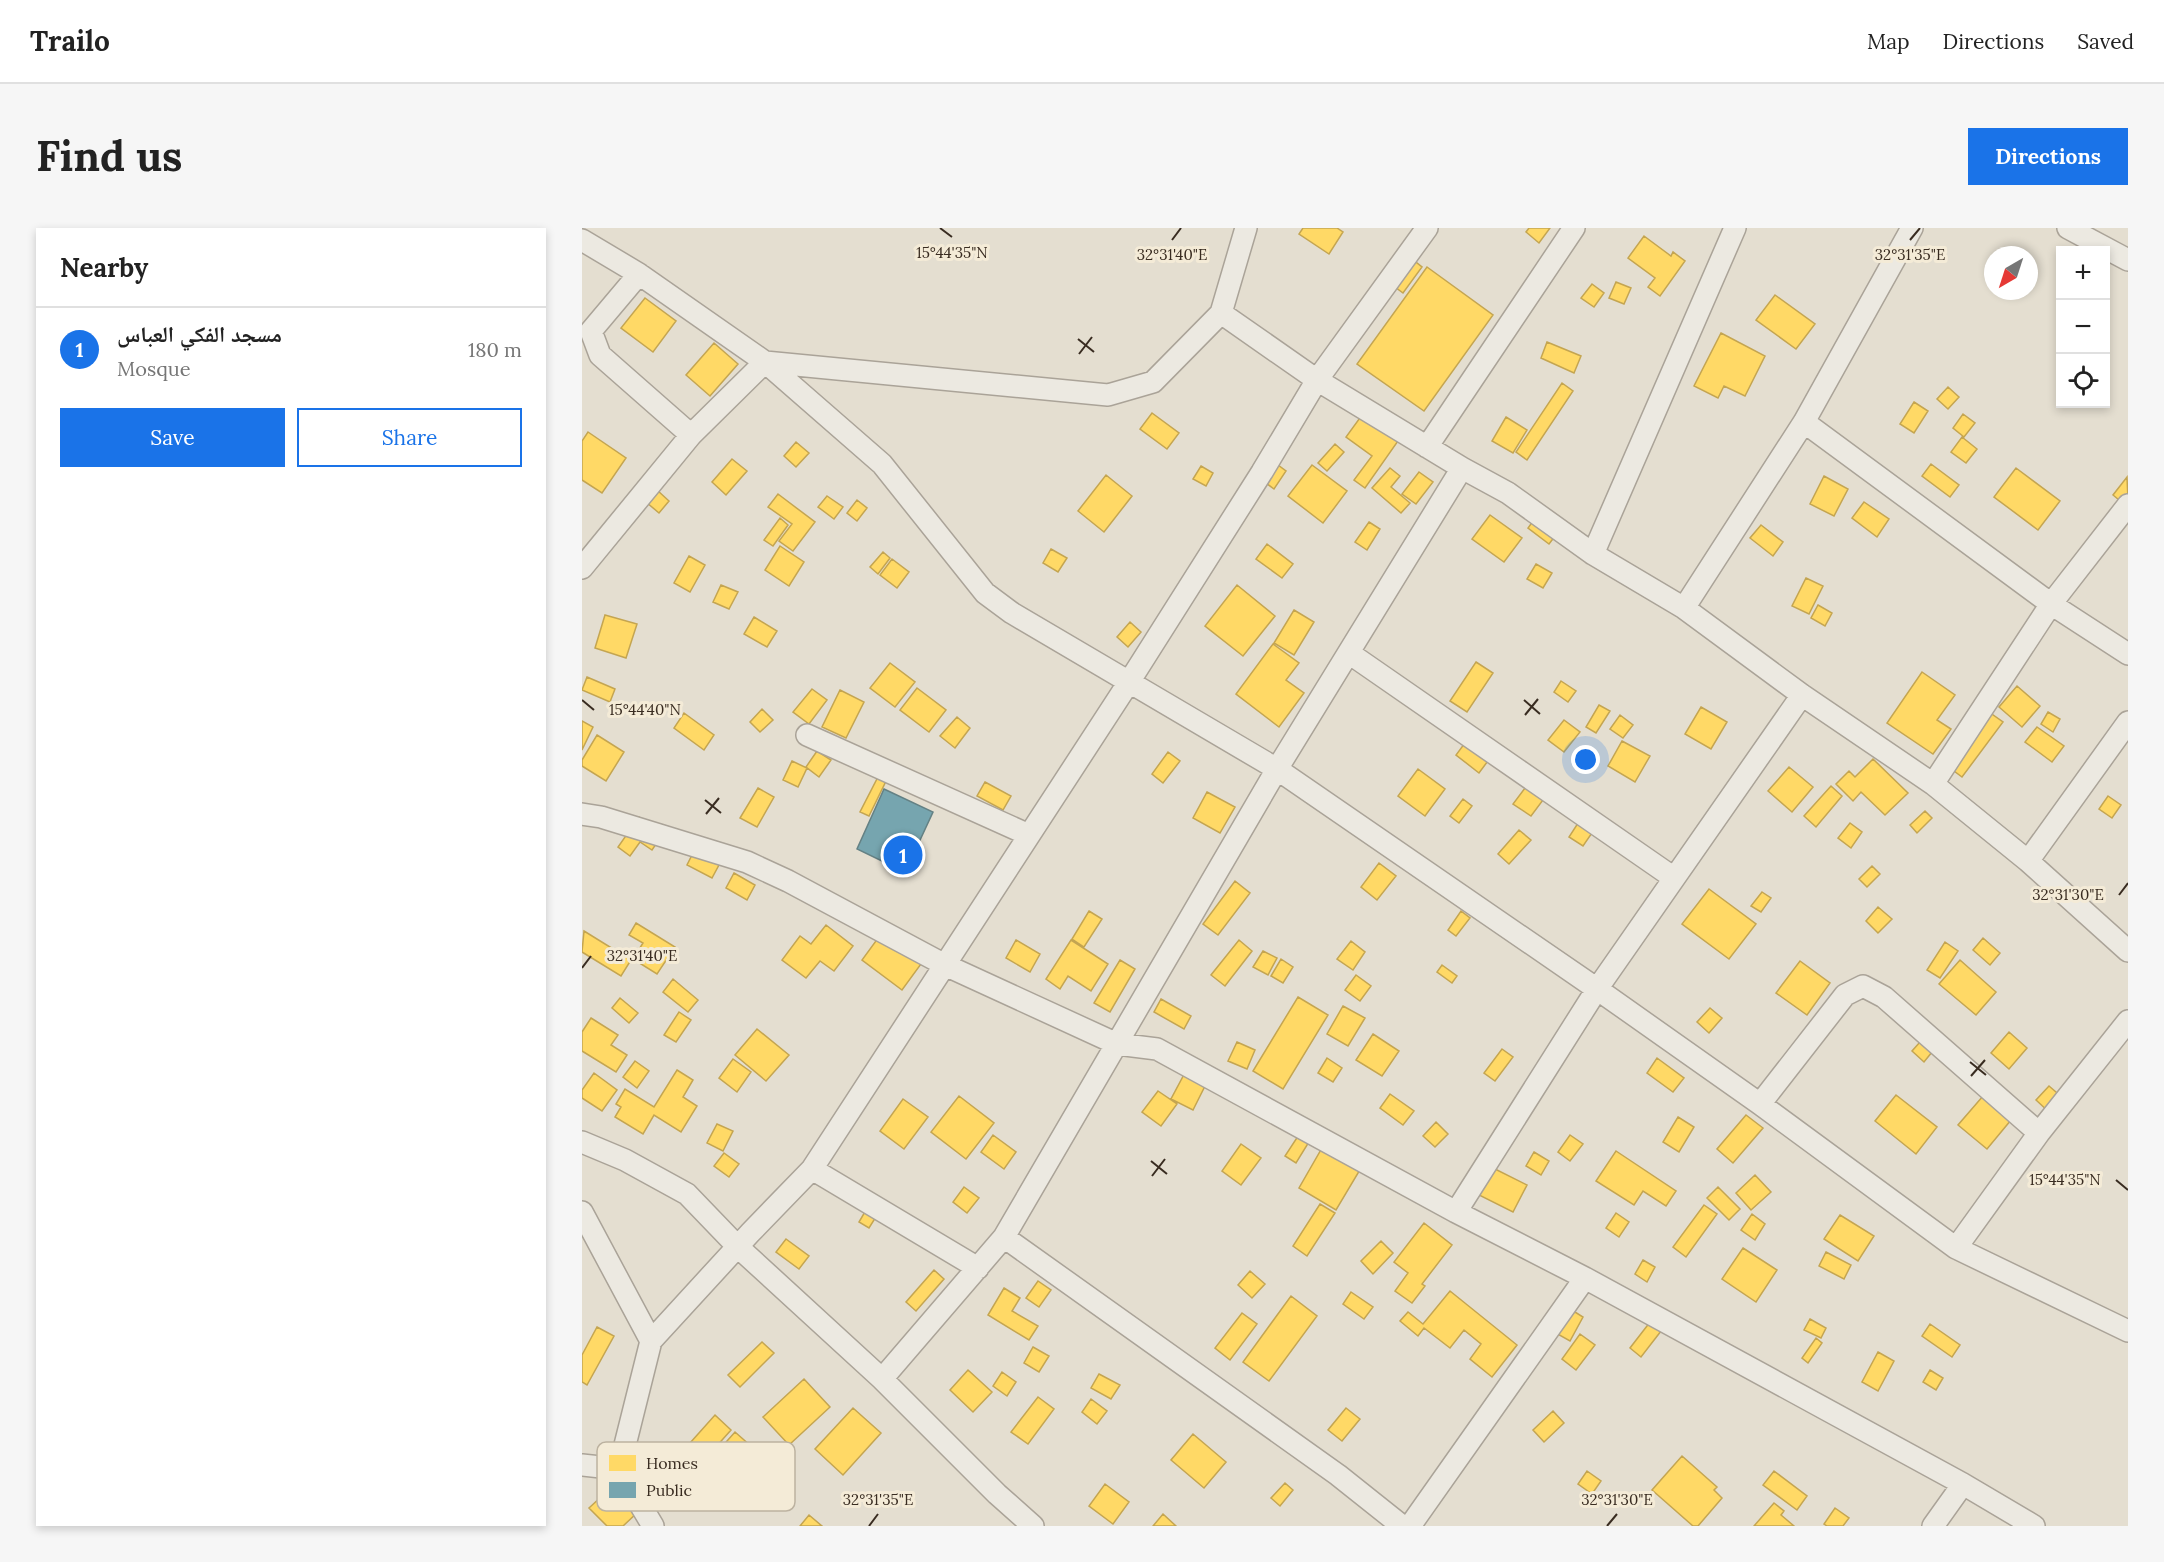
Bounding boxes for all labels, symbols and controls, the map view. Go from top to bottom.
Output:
text: Trailo [30,23,110,59]
text: Map [1867,28,1910,55]
text: Directions [1943,28,2044,55]
text: Saved [2077,28,2134,55]
button: Directions [1968,128,2128,185]
text: Find us [36,129,182,183]
text: 15°44'35"N [916,243,988,262]
text: 32°31'40"E [1137,245,1207,264]
text: 32°31'35"E [1875,245,1945,264]
north arrow [1984,246,2038,300]
map controls [2056,246,2110,408]
button: + [2056,246,2110,300]
text: Nearby [60,251,148,284]
button: − [2056,300,2110,354]
text: مسجد الفكي العباس [117,320,282,348]
text: 1 [75,337,84,362]
text: 180 m [468,337,522,362]
button: locate [2056,354,2110,408]
text: Mosque [117,356,190,381]
button: Save [60,408,285,467]
button: Share [297,408,522,467]
text: 15°44'40"N [609,700,681,719]
your location [1571,745,1600,774]
pin: 1 [884,832,922,878]
text: 32°31'30"E [2032,885,2104,904]
text: 32°31'40"E [607,946,677,965]
text: 15°44'35"N [2029,1170,2101,1189]
legend [597,1442,795,1511]
text: Homes [646,1453,698,1473]
text: Public [646,1480,692,1500]
text: 32°31'35"E [843,1490,913,1509]
text: 32°31'30"E [1581,1490,1653,1509]

